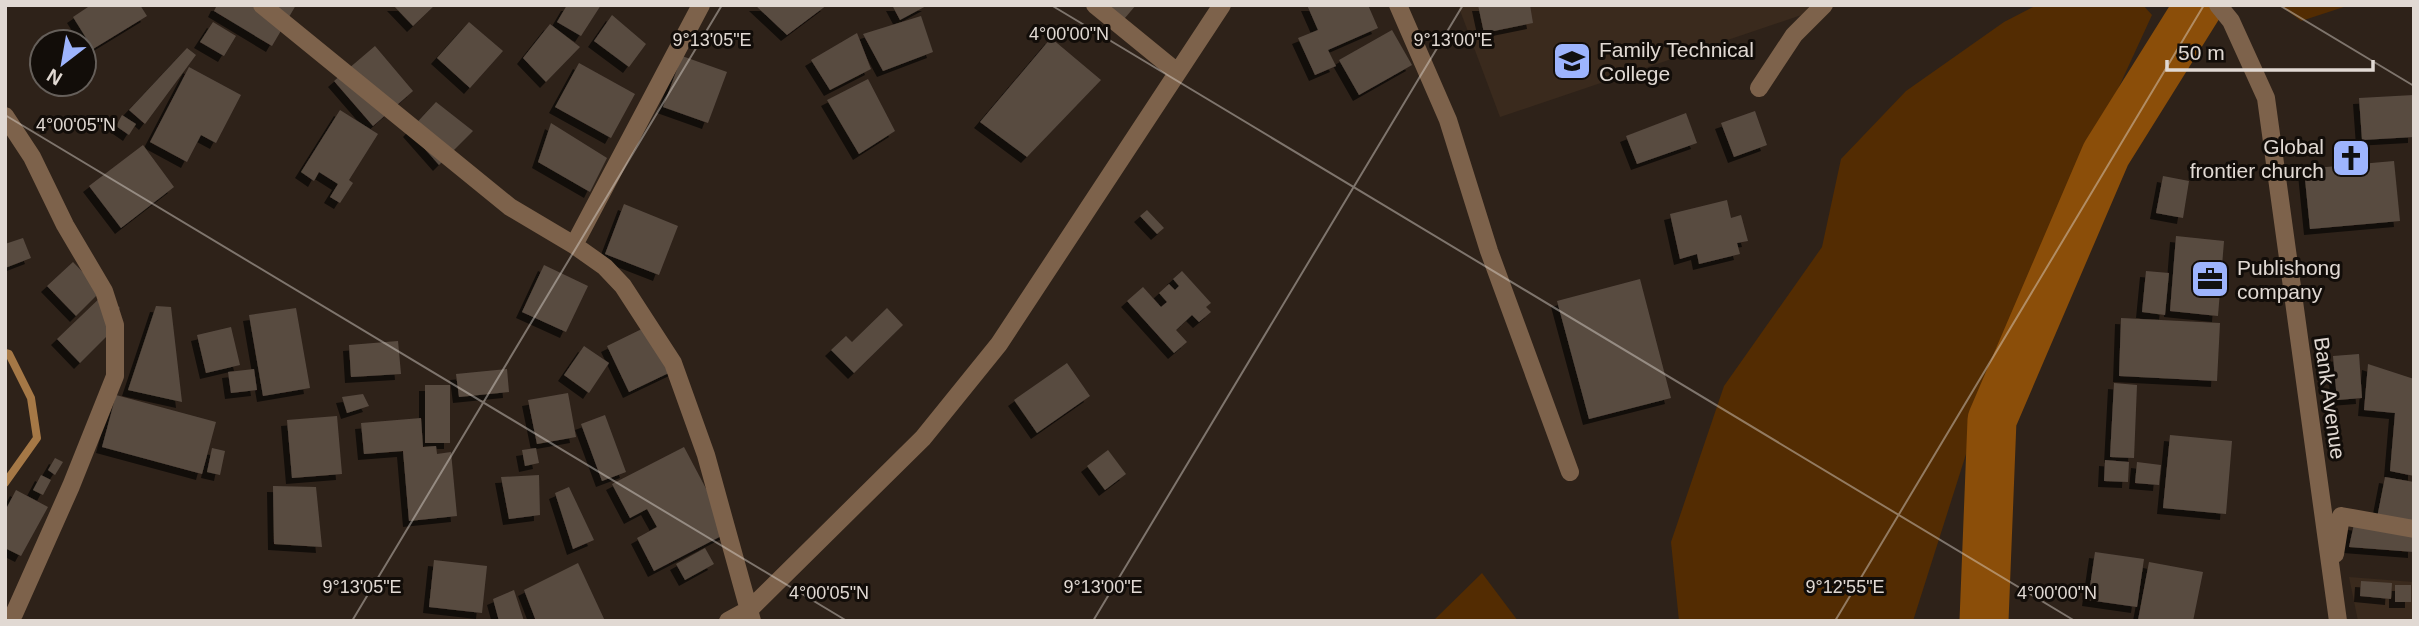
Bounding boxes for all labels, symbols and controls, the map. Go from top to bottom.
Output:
text: 4°00'00"N [1029,24,1109,44]
north arrow [28,28,98,98]
scale bar [2167,28,2374,72]
text: 9°13'05"E [672,30,752,50]
text: 9°13'00"E [1413,30,1493,50]
place label: Family Technical College [1599,38,1754,85]
school or university icon: Family Technical College [1551,40,1593,82]
text: 50 m [2178,41,2225,64]
text: N [43,65,66,90]
text: 4°00'05"N [36,115,116,135]
place label: Global frontier church [2190,135,2324,182]
church icon: Global frontier church [2330,137,2372,179]
place label: Publishong company [2237,256,2341,303]
office icon: Publishong company [2189,258,2231,300]
street label: Bank Avenue [2310,335,2350,461]
text: 9°13'05"E [322,577,402,597]
text: 9°13'00"E [1063,577,1143,597]
text: 9°12'55"E [1805,577,1885,597]
text: 4°00'05"N [789,583,869,603]
text: 4°00'00"N [2017,583,2097,603]

